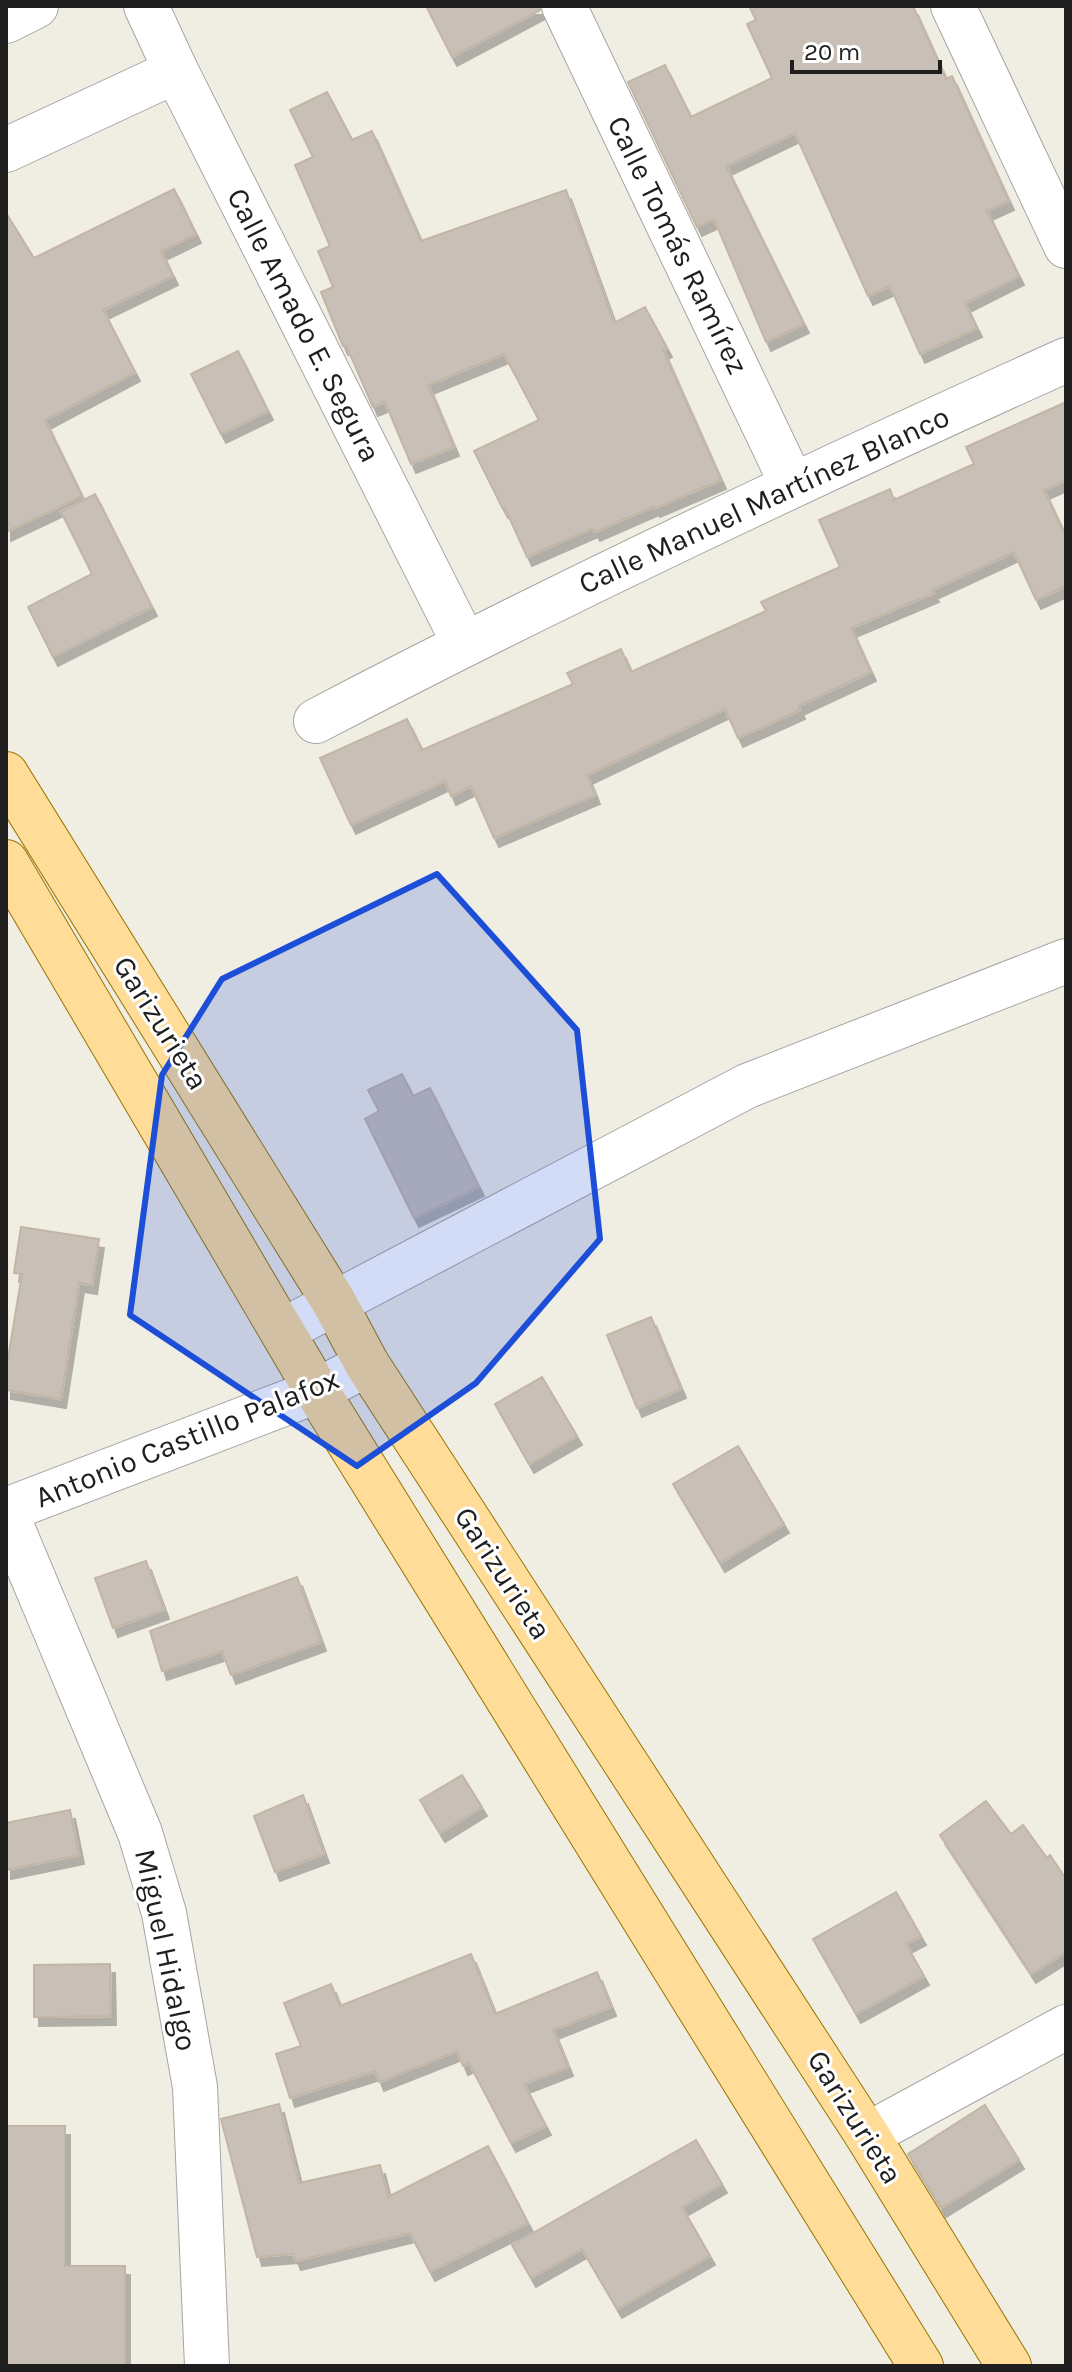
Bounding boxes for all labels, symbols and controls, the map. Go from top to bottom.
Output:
scale bar [792,24,940,74]
text: 20 m [804,38,860,66]
street label: Calle Tomás Ramírez [600,110,756,380]
street label: Calle Amado E. Segura [219,182,389,468]
street label: Calle Manuel Martínez Blanco [573,398,955,602]
street label: Garizurieta [106,949,216,1097]
street label: Antonio Castillo Palafox [30,1360,344,1516]
street label: Garizurieta [447,1500,559,1646]
street label: Miguel Hidalgo [127,1846,205,2054]
street label: Garizurieta [800,2043,910,2191]

